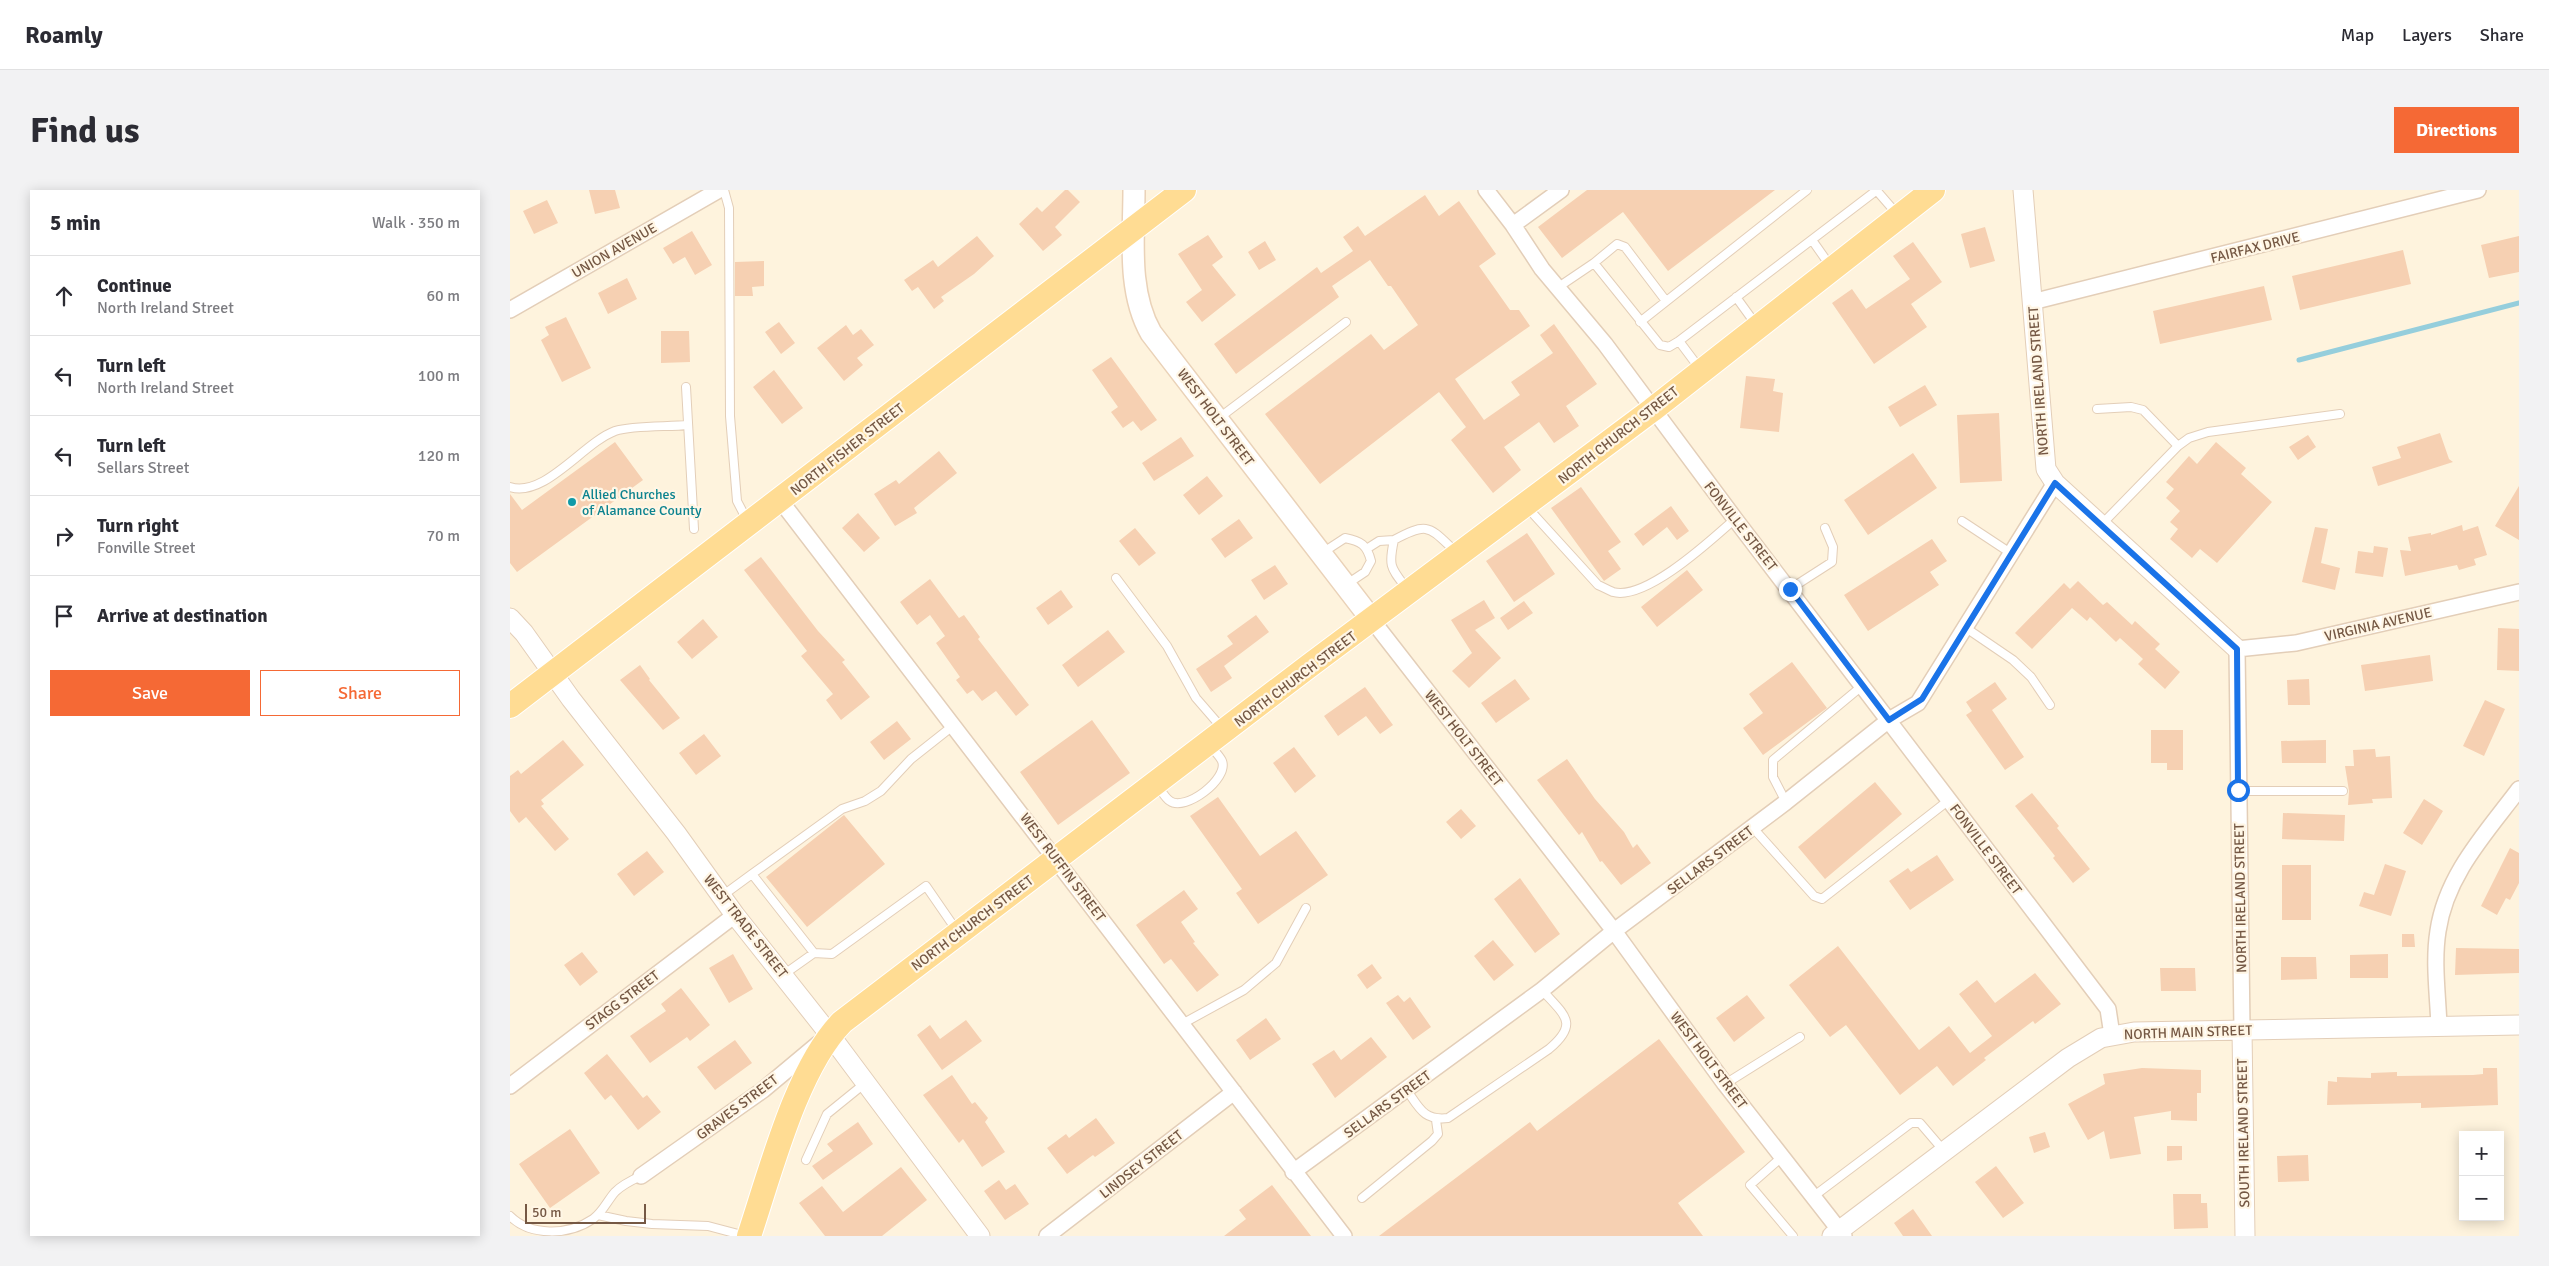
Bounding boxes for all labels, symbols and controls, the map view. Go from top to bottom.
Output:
text: Roamly [25,20,103,50]
text: Map [2341,24,2374,46]
text: Layers [2402,24,2452,46]
text: Share [2480,24,2524,46]
button: Directions [2394,107,2519,153]
text: Find us [30,109,140,152]
text: 5 min [50,210,101,236]
text: Walk · 350 m [372,213,460,233]
street label: UNION AVENUE [569,219,660,282]
street label: FAIRFAX DRIVE [2209,228,2302,267]
text: Continue [97,274,172,298]
icon: ahead [50,282,78,310]
text: 60 m [426,286,460,306]
text: North Ireland Street [97,298,234,318]
street label: NORTH IRELAND STREET [2025,306,2052,456]
text: Turn left [97,354,166,378]
icon: left [50,362,78,390]
street label: WEST HOLT STREET [1174,365,1258,469]
text: 100 m [418,366,460,386]
text: North Ireland Street [97,378,234,398]
street label: NORTH CHURCH STREET [1555,383,1682,488]
street label: NORTH FISHER STREET [787,400,908,499]
text: Turn left [97,434,166,458]
icon: left [50,442,78,470]
text: 120 m [418,446,460,466]
text: Sellars Street [97,458,189,478]
street label: FONVILLE STREET [1700,478,1781,575]
place label: Allied Churches of Alamance County [582,486,702,519]
marker: Allied Churches of Alamance County [566,496,578,508]
text: Turn right [97,514,179,538]
icon: right [50,522,78,550]
text: 70 m [426,526,460,546]
text: Fonville Street [97,538,195,558]
route end [1779,578,1802,601]
icon: arrive [50,602,78,630]
text: Arrive at destination [97,604,268,628]
street label: VIRGINIA AVENUE [2323,604,2433,645]
street label: NORTH CHURCH STREET [1231,628,1360,731]
button: Save [50,670,250,716]
button: Share [260,670,460,716]
street label: WEST HOLT STREET [1421,687,1506,790]
route start [2227,779,2250,802]
street label: FONVILLE STREET [1946,801,2025,898]
street label: WEST RUFFIN STREET [1016,810,1109,925]
street label: SELLARS STREET [1664,822,1757,898]
street label: NORTH IRELAND STREET [2231,823,2250,973]
street label: WEST TRADE STREET [700,871,791,981]
street label: NORTH CHURCH STREET [908,872,1037,975]
street label: STAGG STREET [582,967,663,1034]
street label: WEST HOLT STREET [1667,1008,1751,1112]
street label: NORTH MAIN STREET [2124,1022,2253,1043]
street label: SOUTH IRELAND STREET [2234,1058,2253,1208]
street label: SELLARS STREET [1341,1067,1434,1142]
street label: GRAVES STREET [693,1071,781,1144]
street label: LINDSEY STREET [1096,1126,1186,1202]
map controls [2459,1131,2504,1221]
button: + [2459,1131,2504,1176]
button: − [2459,1176,2504,1221]
scale bar [525,1201,646,1224]
text: 50 m [532,1204,561,1221]

